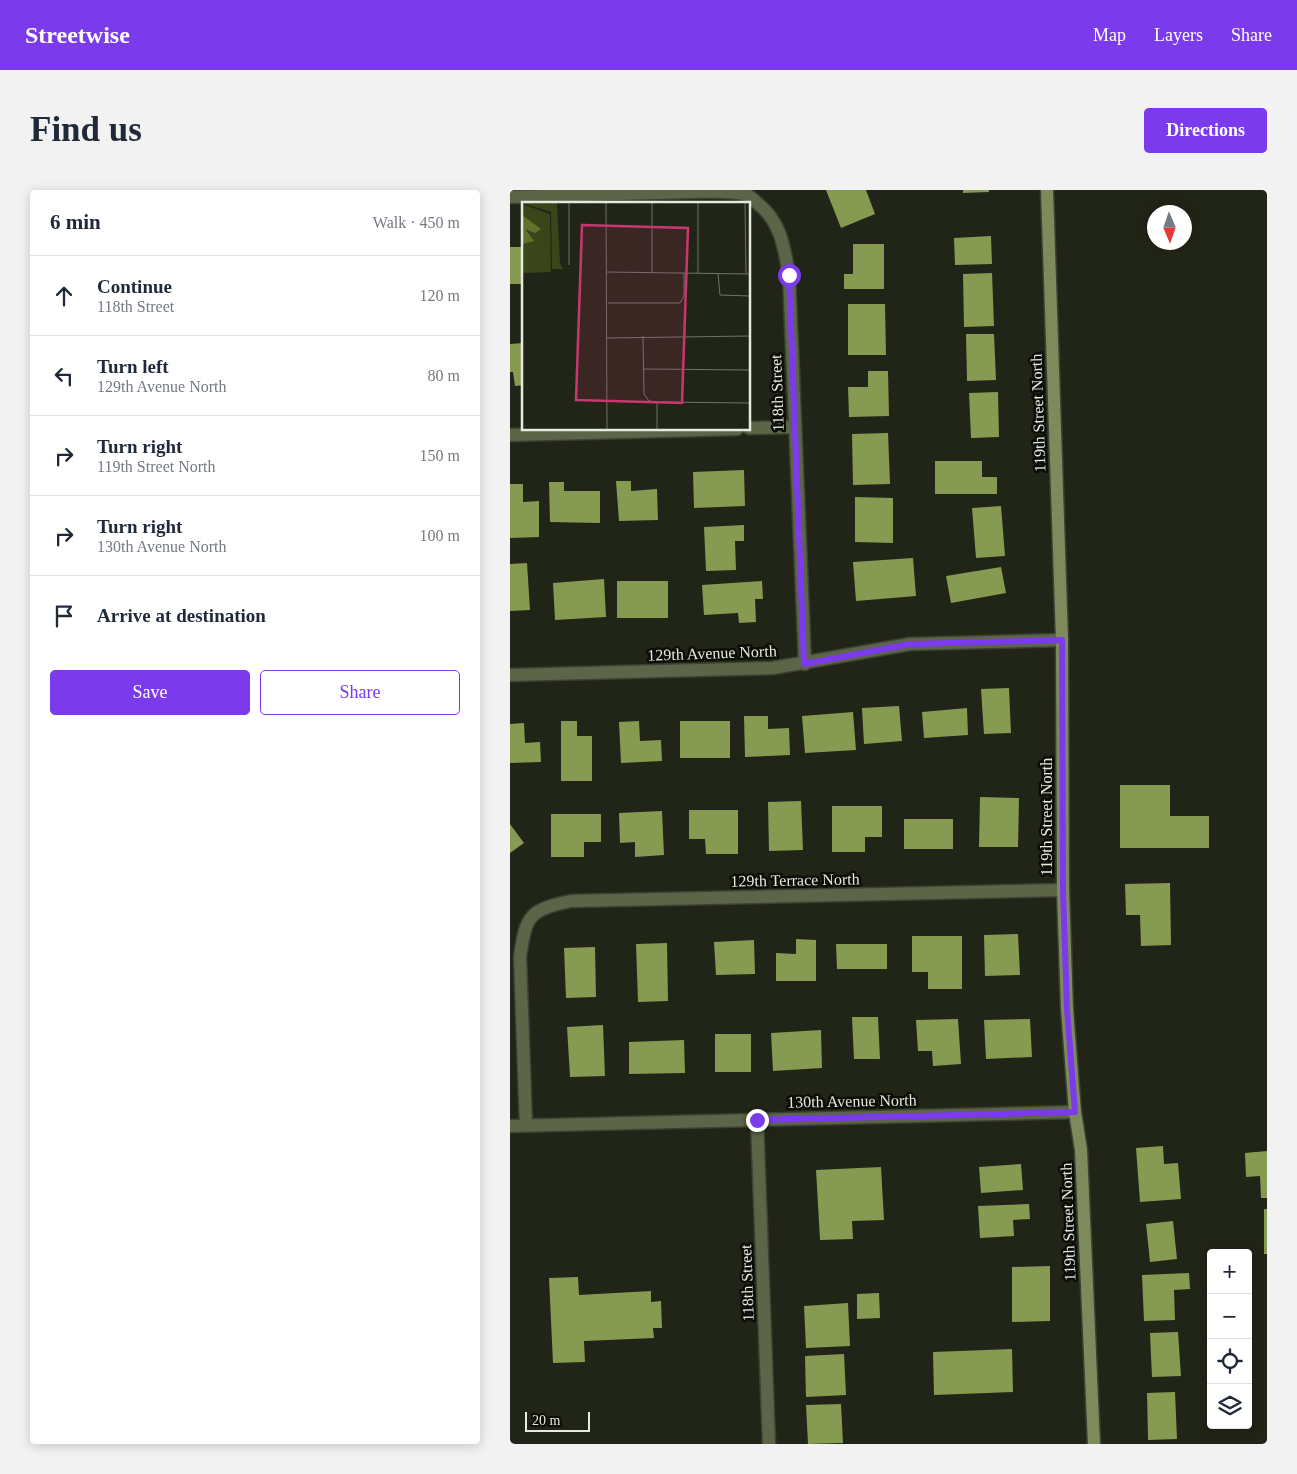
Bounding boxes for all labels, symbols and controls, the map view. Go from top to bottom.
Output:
text: Streetwise [25,22,130,48]
text: Map [1093,25,1126,45]
text: Layers [1154,25,1203,45]
text: Share [1231,25,1272,45]
button: Directions [1144,108,1267,153]
text: Find us [30,110,142,149]
inset map [522,202,750,430]
north arrow [1147,205,1192,250]
text: 6 min [50,210,101,234]
text: Walk · 450 m [373,214,460,231]
route start [778,264,801,287]
text: Continue [97,276,172,297]
icon: ahead [50,282,78,310]
text: 120 m [420,287,460,304]
text: 118th Street [97,298,174,315]
street label: 119th Street North [1027,353,1049,473]
street label: 118th Street [767,354,787,432]
text: Turn left [97,356,169,377]
icon: left [50,362,78,390]
text: 80 m [428,367,460,384]
text: 129th Avenue North [97,378,226,395]
text: Turn right [97,436,182,457]
icon: right [50,442,78,470]
text: 150 m [420,447,460,464]
text: 119th Street North [97,458,216,475]
text: Turn right [97,516,182,537]
icon: right [50,522,78,550]
text: 100 m [420,527,460,544]
text: 130th Avenue North [97,538,226,555]
icon: arrive [50,602,78,630]
text: Arrive at destination [97,605,266,626]
street label: 129th Avenue North [647,642,777,664]
button: Save [50,670,250,715]
button: Share [260,670,460,715]
street label: 119th Street North [1038,758,1055,876]
street label: 129th Terrace North [730,870,860,890]
street label: 130th Avenue North [787,1091,917,1111]
route end [746,1109,769,1132]
street label: 119th Street North [1057,1162,1079,1282]
street label: 118th Street [737,1244,757,1322]
map controls [1207,1249,1252,1429]
button: + [1207,1249,1252,1294]
button: − [1207,1294,1252,1339]
button: locate [1207,1339,1252,1384]
button: layers [1207,1384,1252,1429]
scale bar [525,1409,590,1432]
text: 20 m [532,1413,560,1428]

